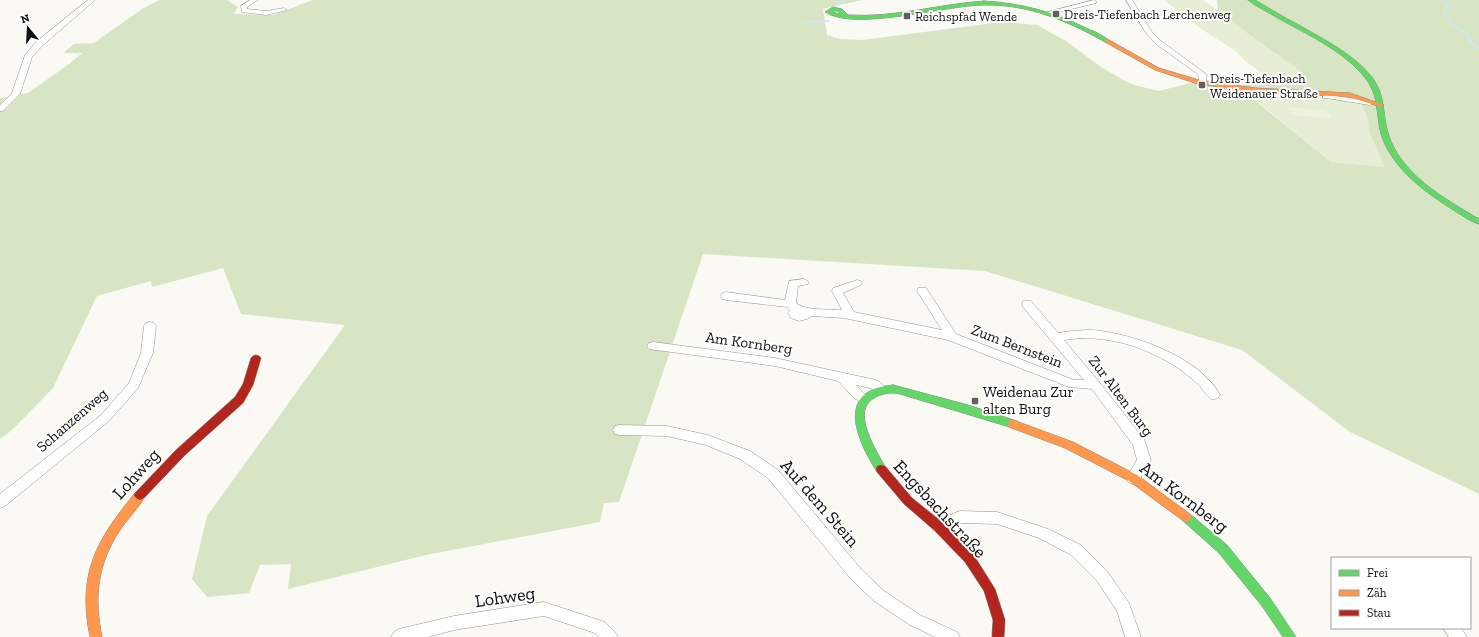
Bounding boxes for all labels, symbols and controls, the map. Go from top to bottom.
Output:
place label: Dreis-Tiefenbach Lerchenweg [1064,7,1231,22]
north arrow [8,8,48,48]
place label: Reichspfad Wende [915,9,1017,24]
marker: Dreis-Tiefenbach Lerchenweg [1051,9,1061,19]
text: N [19,11,32,26]
marker: Reichspfad Wende [902,11,912,21]
place label: Dreis-Tiefenbach Weidenauer Straße [1210,71,1318,101]
marker: Dreis-Tiefenbach Weidenauer Straße [1197,80,1207,90]
street label: Zum Bernstein [969,320,1066,372]
street label: Am Kornberg [704,328,794,358]
street label: Zur Alten Burg [1085,352,1157,440]
place label: Weidenau Zur alten Burg [983,383,1074,418]
street label: Schanzenweg [33,384,111,456]
marker: Weidenau Zur alten Burg [970,396,980,406]
street label: Lohweg [108,444,165,504]
street label: Auf dem Stein [776,455,865,552]
street label: Engsbachstraße [889,455,991,563]
street label: Am Kornberg [1135,457,1233,537]
legend [1331,557,1471,629]
text: Frei [1367,566,1388,580]
street label: Lohweg [473,582,537,612]
text: Zäh [1367,586,1387,600]
text: Stau [1367,606,1391,620]

